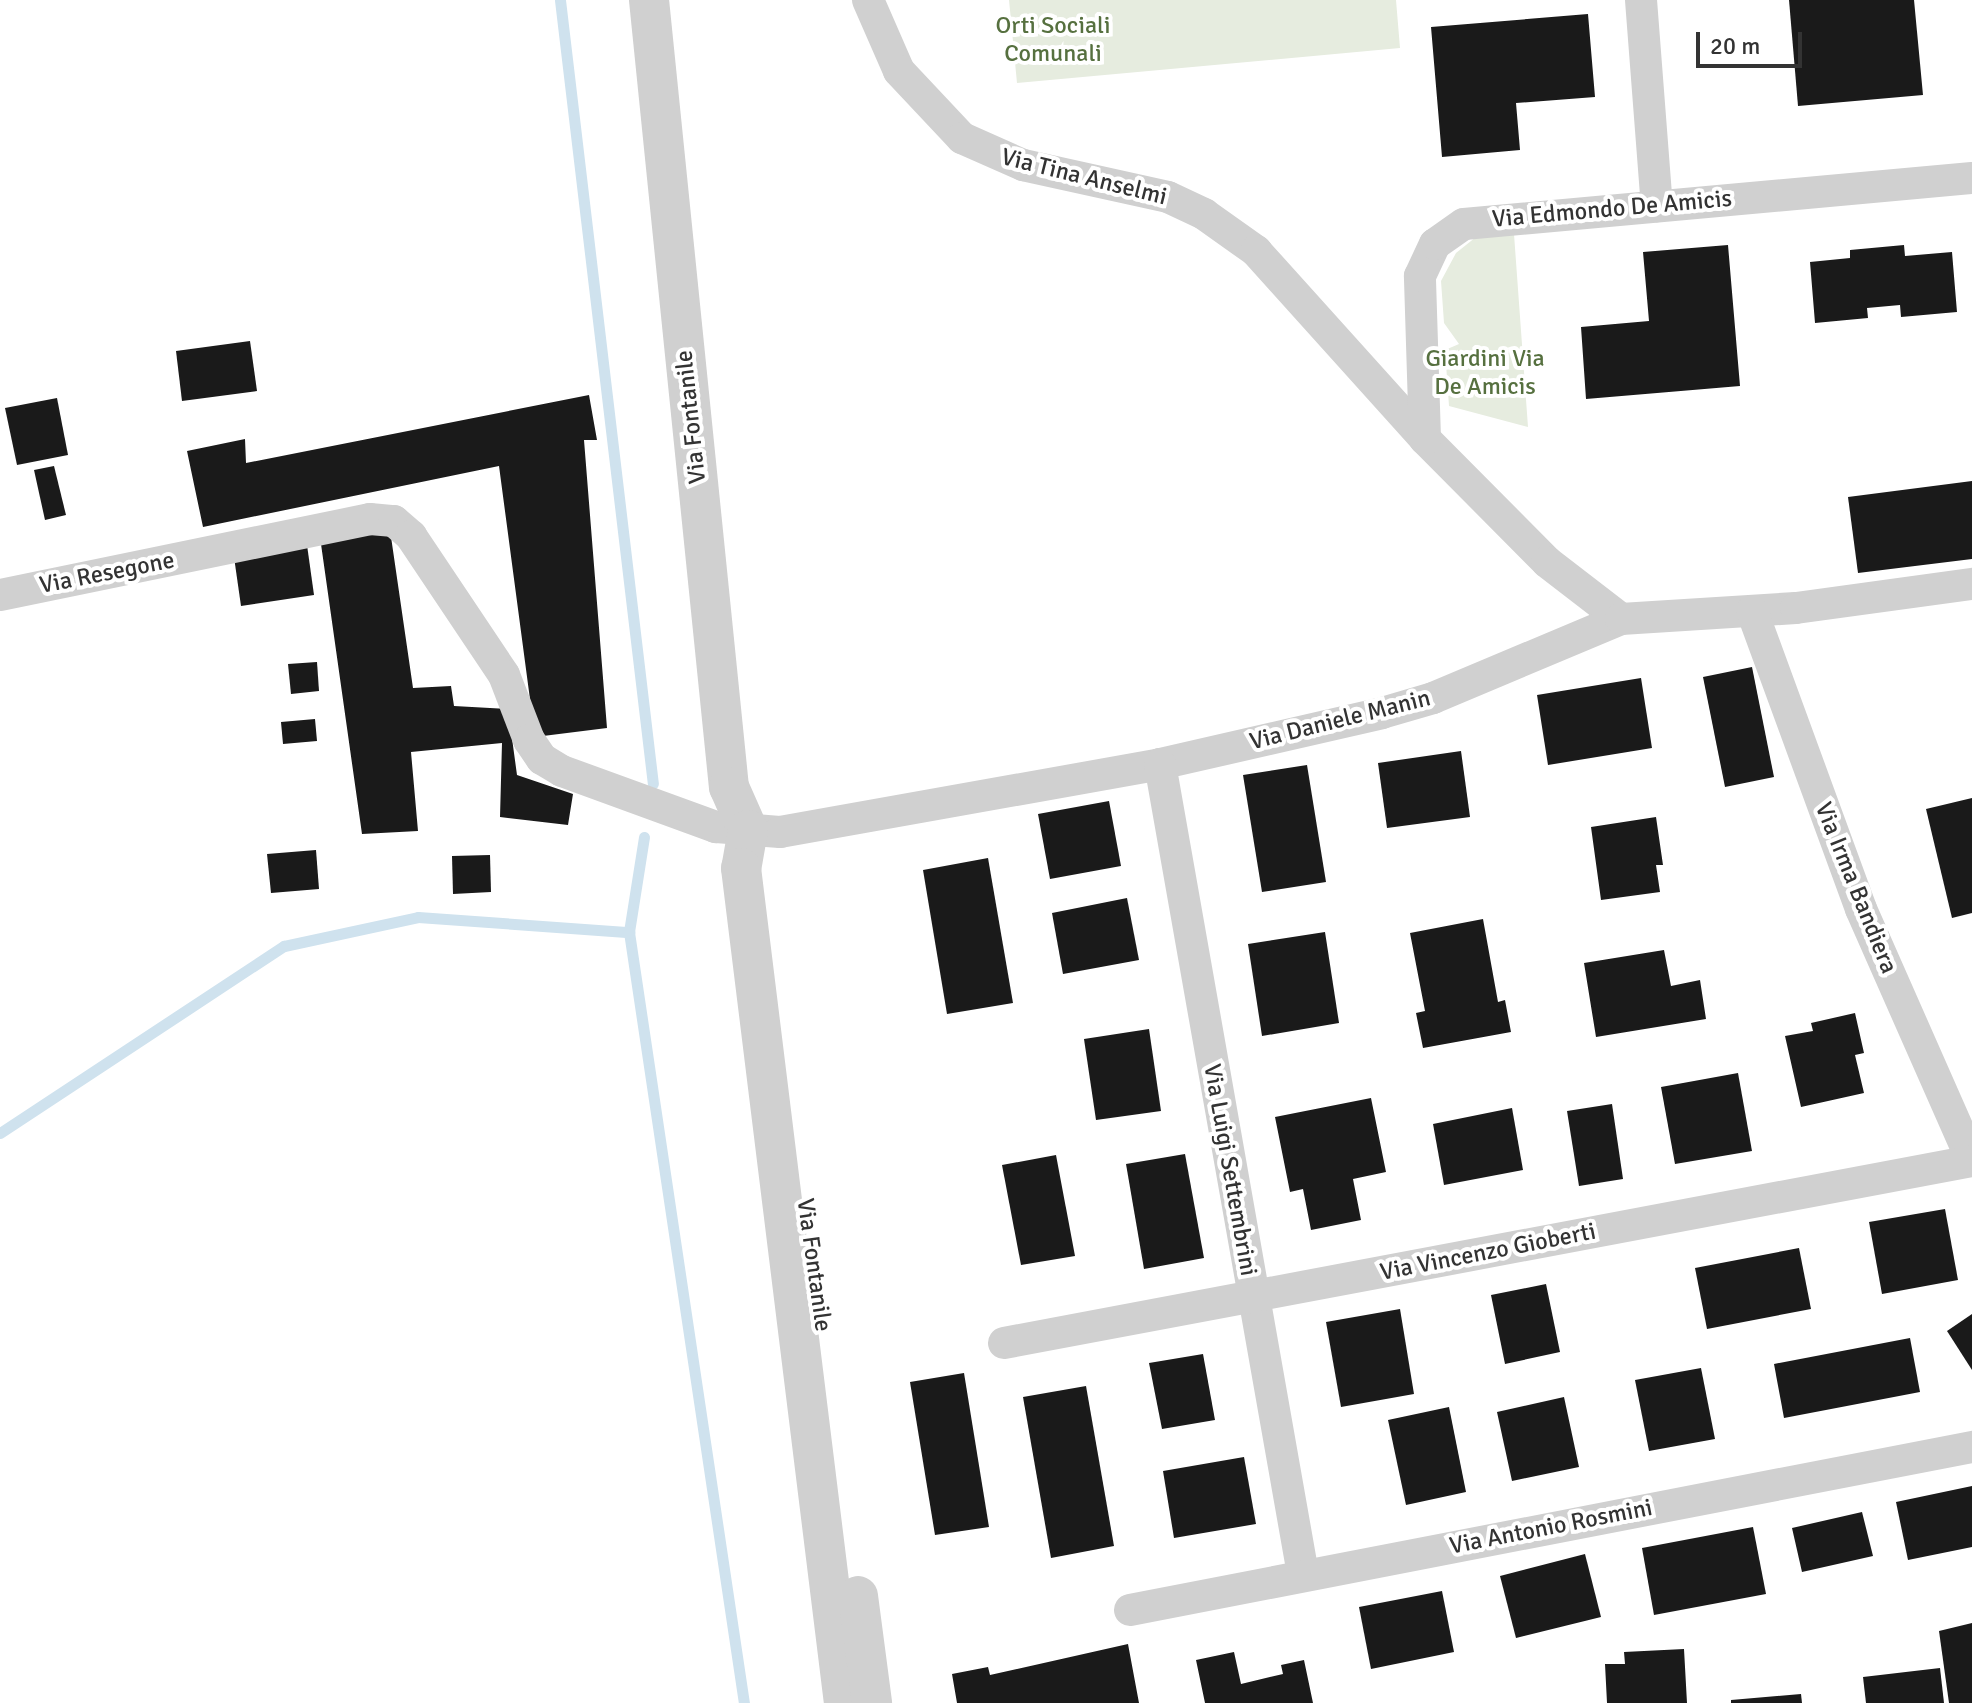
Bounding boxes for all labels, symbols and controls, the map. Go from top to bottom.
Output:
park label: Orti Sociali Comunali [996,12,1110,68]
scale bar [1700,16,1806,66]
text: 20 m [1710,31,1760,61]
street label: Via Tina Anselmi [998,143,1170,211]
street label: Via Edmondo De Amicis [1491,184,1733,234]
park label: Giardini Via De Amicis [1425,345,1545,401]
street label: Via Fontanile [670,349,712,485]
street label: Via Resegone [37,546,177,600]
street label: Via Daniele Manin [1247,684,1433,756]
street label: Via Irma Bandiera [1809,798,1903,978]
street label: Via Luigi Settembrini [1197,1062,1263,1278]
street label: Via Fontanile [790,1197,838,1333]
street label: Via Vincenzo Gioberti [1378,1217,1598,1287]
street label: Via Antonio Rosmini [1447,1493,1655,1561]

